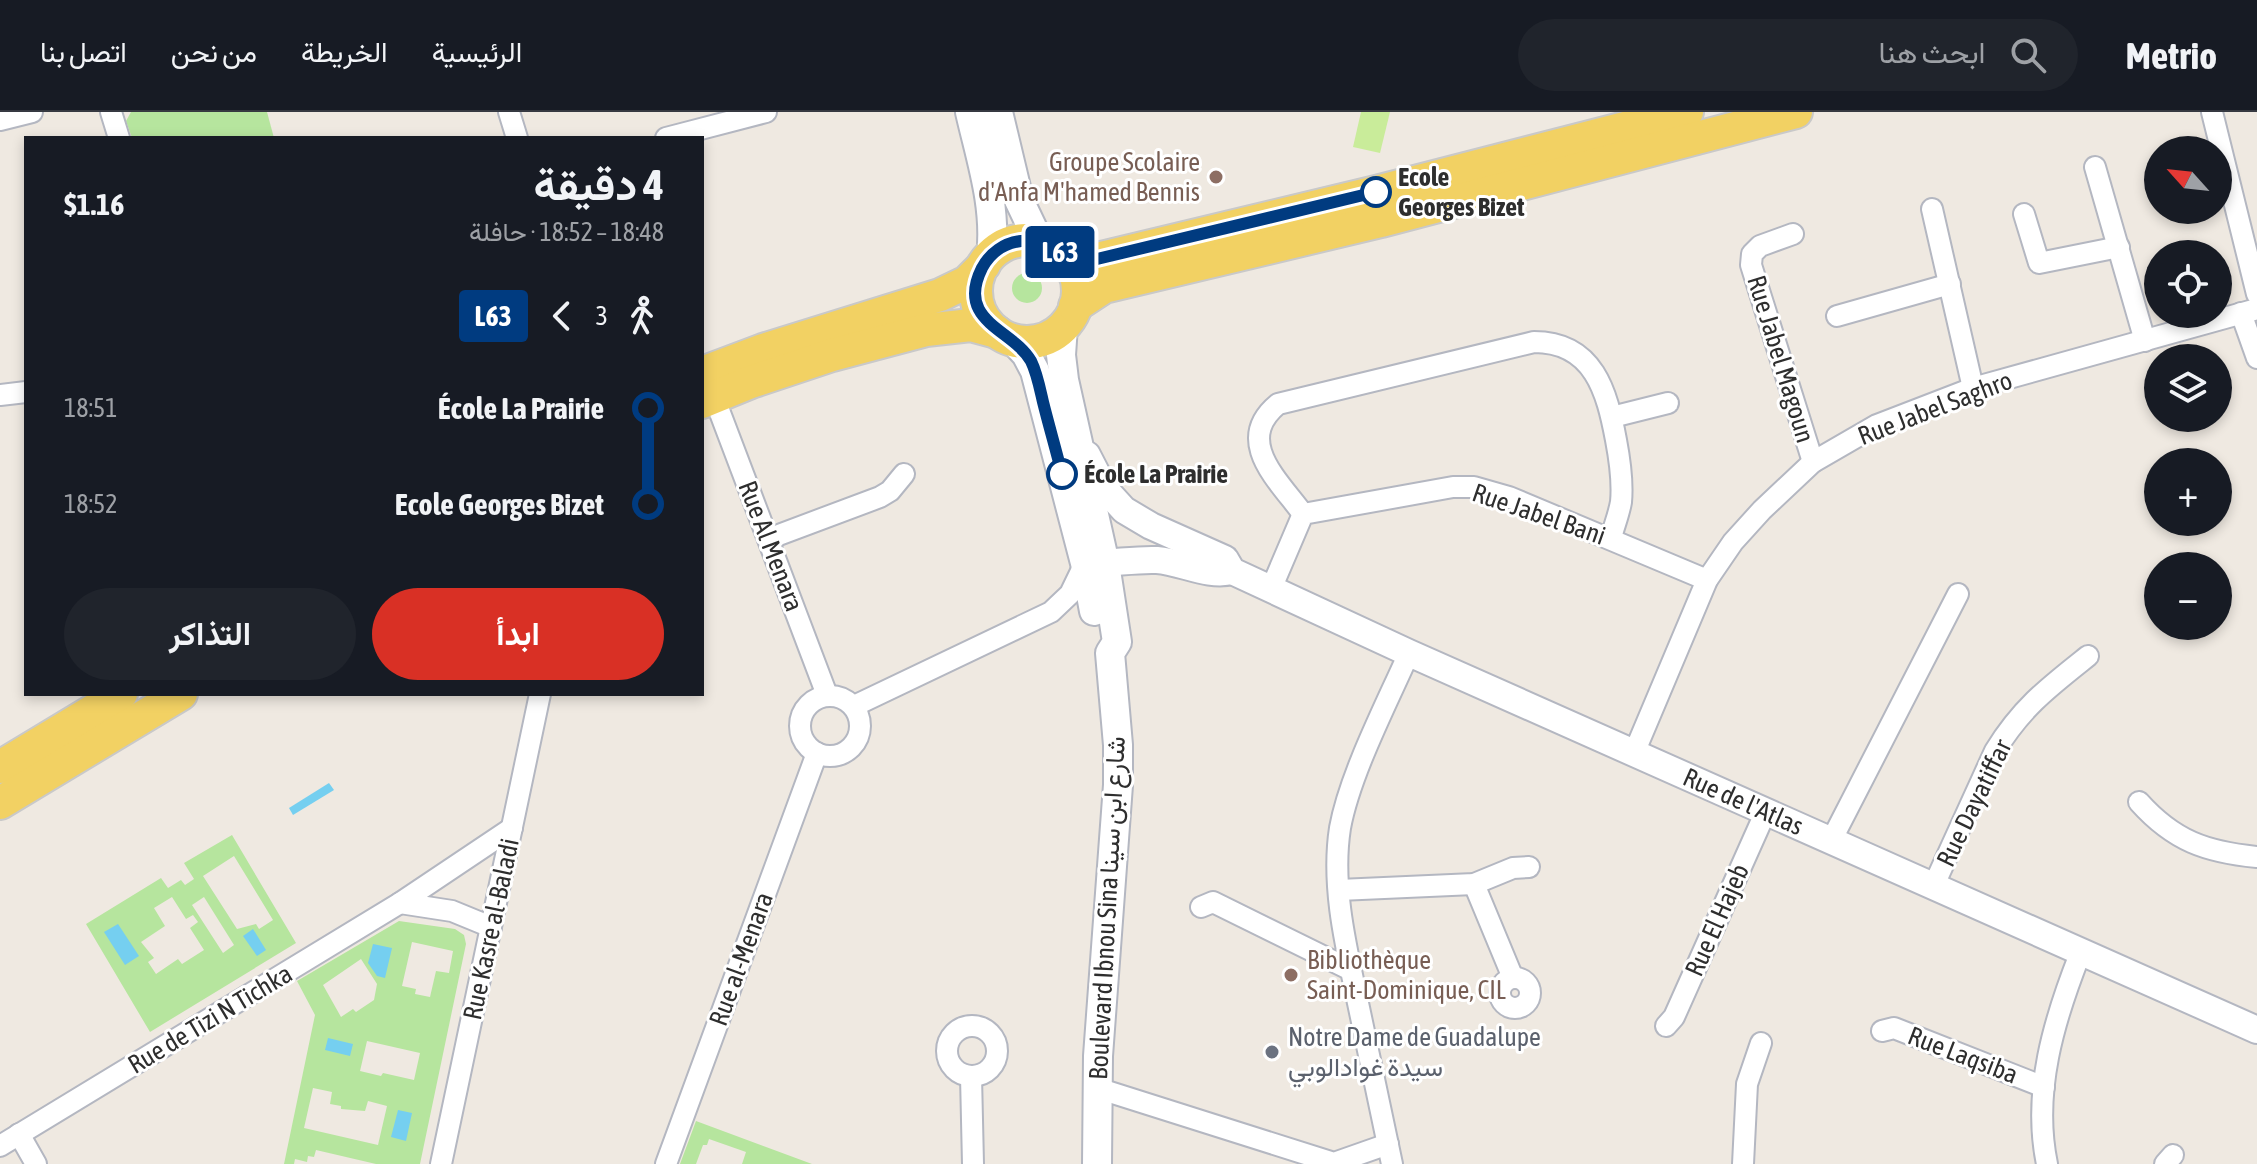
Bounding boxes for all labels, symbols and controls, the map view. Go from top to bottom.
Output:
search box [1518,19,2078,91]
icon: search [2006,33,2050,77]
text: Metrio [2126,34,2217,77]
text: ابحث هنا [1878,35,1986,69]
text: اتصل بنا [40,36,127,68]
text: من نحن [171,36,257,68]
text: الخريطة [301,36,388,68]
text: الرئيسية [432,36,522,68]
north arrow [2144,136,2232,224]
map controls [2144,136,2232,640]
place label: Groupe Scolaire d'Anfa M'hamed Bennis [978,147,1200,207]
text: 4 دقيقة [534,159,664,209]
place label: Ecole Georges Bizet [1398,162,1525,222]
marker: Groupe Scolaire d'Anfa M'hamed Bennis [1207,168,1225,186]
marker: Ecole Georges Bizet [1361,177,1391,207]
text: $1.16 [64,187,124,221]
text: 18:48 – 18:52 · حافلة [469,217,664,247]
line badge: L63 [1014,226,1106,278]
text: L63 [1041,236,1079,268]
button: locate [2144,240,2232,328]
street label: Rue Jabel Magoun [1741,272,1821,446]
icon: back [540,294,584,338]
icon: walk [620,294,664,338]
text: L63 [475,300,512,332]
text: 3 [596,301,608,331]
button: layers [2144,344,2232,432]
street label: Rue Jabel Saghro [1854,365,2016,451]
text: École La Prairie [438,391,604,425]
text: 18:51 [64,393,118,423]
button: + [2144,448,2232,536]
marker: École La Prairie [1047,459,1077,489]
place label: École La Prairie [1084,459,1228,489]
street label: Rue Al Menara [732,477,810,615]
street label: Rue Jabel Bani [1468,477,1610,551]
text: Ecole Georges Bizet [395,487,604,521]
text: 18:52 [64,489,118,519]
button: − [2144,552,2232,640]
button: التذاكر [64,588,356,680]
button: ابدأ [372,588,664,680]
street label: Rue Dayatiffar [1930,734,2018,871]
street label: Boulevard Ibnou Sina شارع ابن سينا [1083,736,1134,1081]
street label: Rue de l'Atlas [1679,762,1808,841]
street label: Rue Kasre al-Baladi [457,836,525,1022]
street label: Rue El Hajeb [1679,859,1755,981]
street label: Rue al-Menara [703,888,779,1030]
place label: Bibliothèque Saint-Dominique, CIL [1307,945,1506,1005]
street label: Rue de Tizi N Tichka [123,958,297,1080]
marker: Bibliothèque Saint-Dominique, CIL [1282,966,1300,984]
street label: Rue Laqsiba [1904,1020,2022,1090]
place label: Notre Dame de Guadalupe سيدة غوادالوبي [1288,1022,1541,1088]
marker: Notre Dame de Guadalupe سيدة غوادالوبي [1263,1043,1281,1061]

